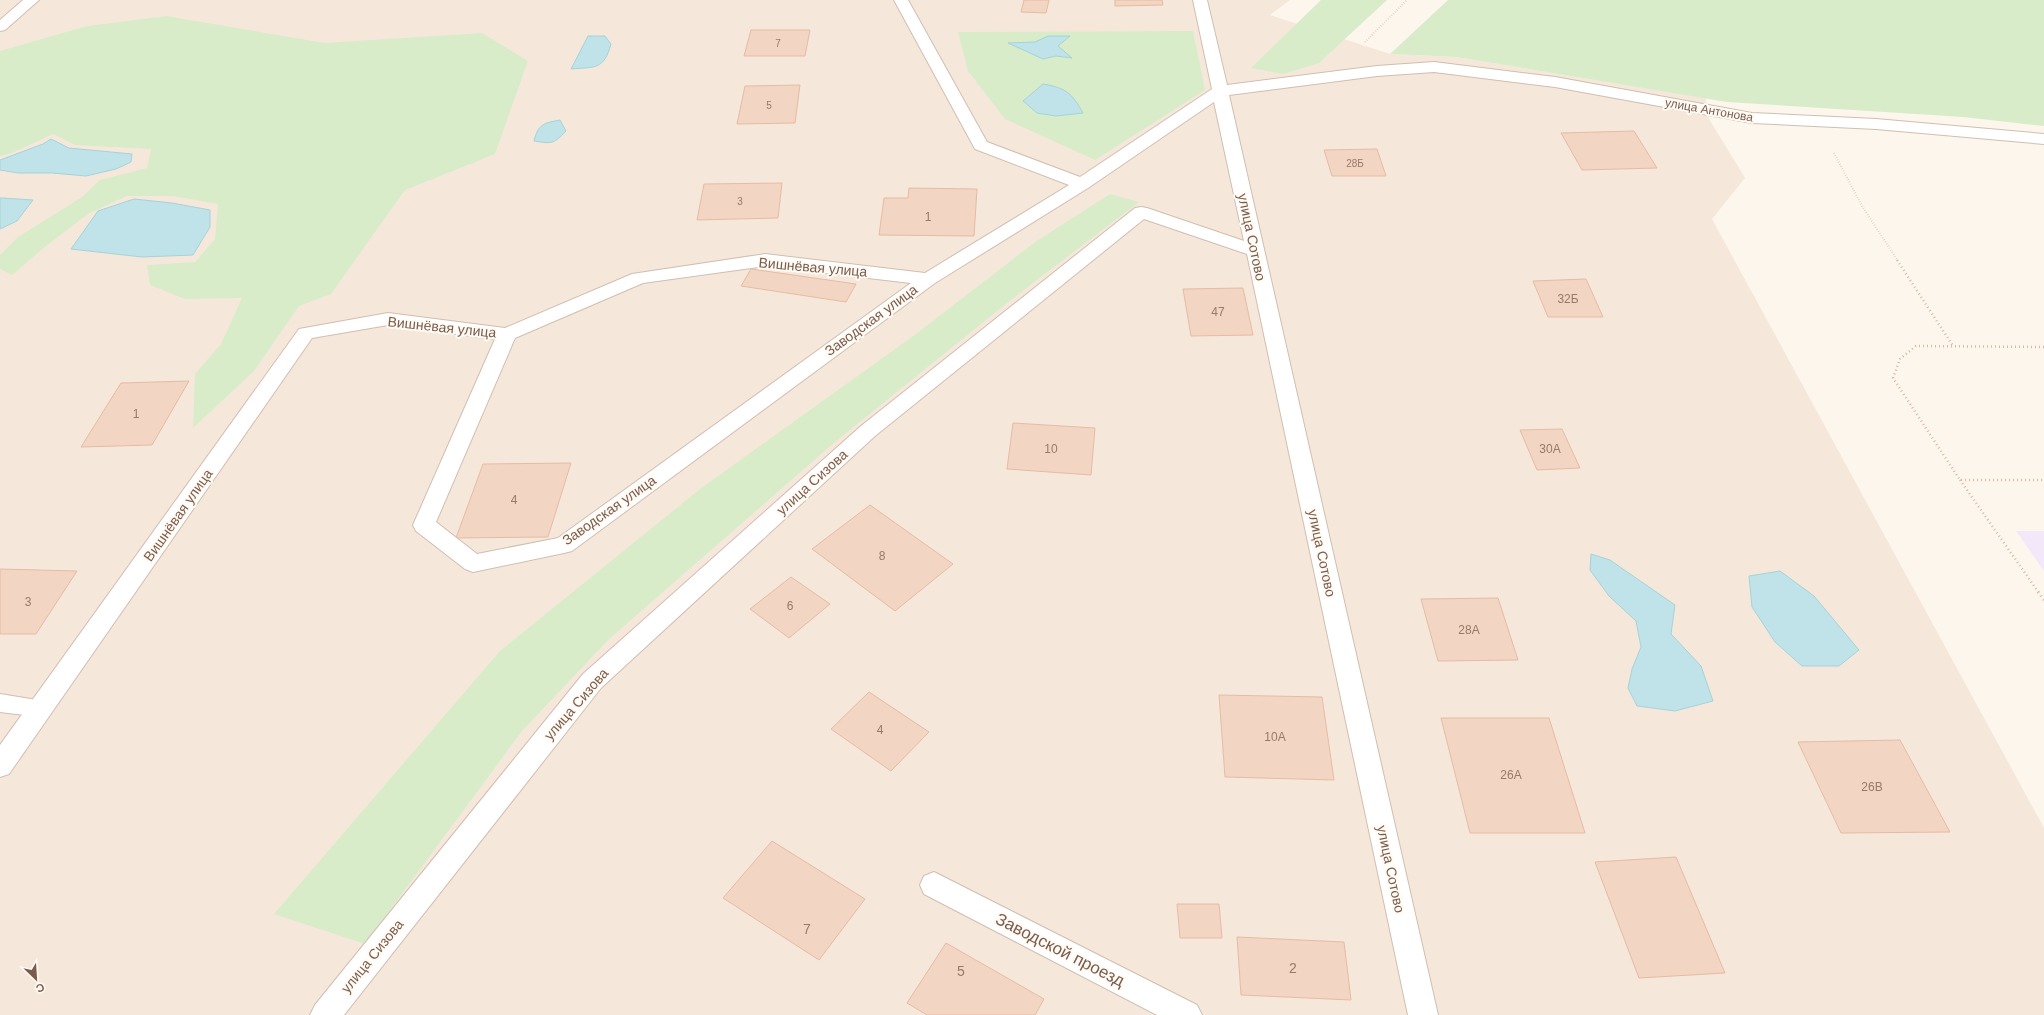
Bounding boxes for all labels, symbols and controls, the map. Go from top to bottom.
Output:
house number: 7 [775,38,781,49]
street label: улица Антонова [1664,95,1754,125]
house number: 5 [766,100,772,111]
house number: 28Б [1346,158,1364,169]
street label: улица Сотово [1235,192,1269,282]
house number: 3 [737,196,743,207]
house number: 1 [925,210,932,224]
street label: Вишнёвая улица [758,254,868,280]
street label: Заводская улица [822,281,921,359]
house number: 32Б [1557,292,1579,306]
house number: 47 [1211,305,1225,319]
street label: Вишнёвая улица [387,313,497,341]
house number: 1 [133,407,140,421]
house number: 10 [1044,442,1058,456]
house number: 30А [1539,442,1561,456]
street label: улица Сизова [773,446,851,518]
street label: Вишнёвая улица [140,466,216,564]
street label: Заводская улица [559,472,659,548]
house number: 4 [511,493,518,507]
street label: улица Сотово [1305,508,1339,598]
house number: 8 [879,549,886,563]
house number: 3 [25,595,32,609]
house number: 6 [787,599,794,613]
house number: 28А [1458,623,1480,637]
street label: улица Сизова [541,665,612,743]
house number: 4 [877,723,884,737]
house number: 10А [1264,730,1286,744]
house number: 26А [1500,768,1522,782]
house number: 26В [1861,780,1883,794]
street label: улица Сотово [1374,824,1408,914]
street label: Заводской проезд [992,909,1128,991]
street label: улица Сизова [338,916,406,996]
house number: 7 [803,921,811,937]
north arrow [16,959,56,999]
house number: 2 [1289,960,1297,976]
house number: 5 [957,963,965,979]
text: С [34,981,46,995]

